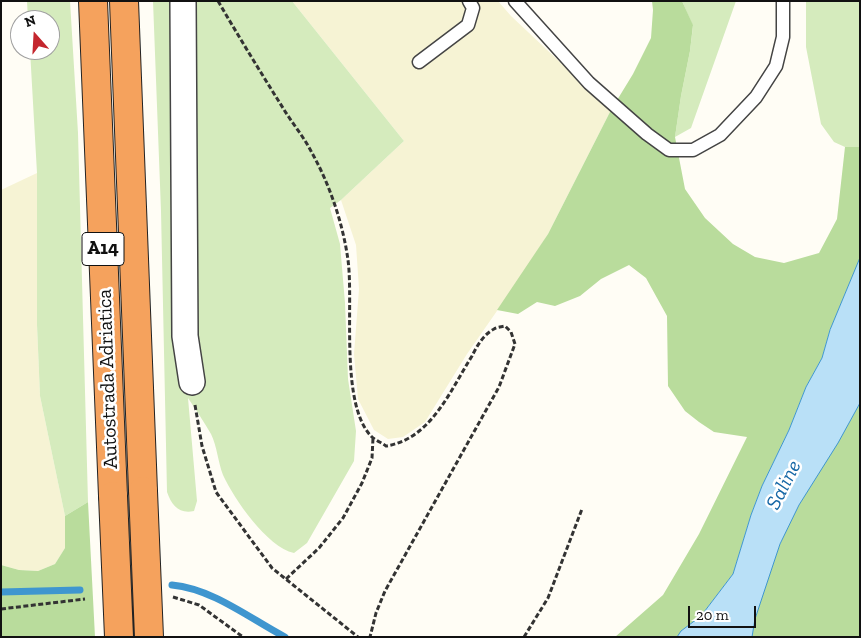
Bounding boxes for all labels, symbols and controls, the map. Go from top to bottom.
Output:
north arrow [10,10,60,60]
text: N [22,12,38,31]
road number: A14 [82,232,124,266]
street label: Autostrada Adriatica [93,289,123,469]
water label: Saline [761,456,807,514]
scale bar [691,596,758,628]
text: 20 m [696,606,729,624]

